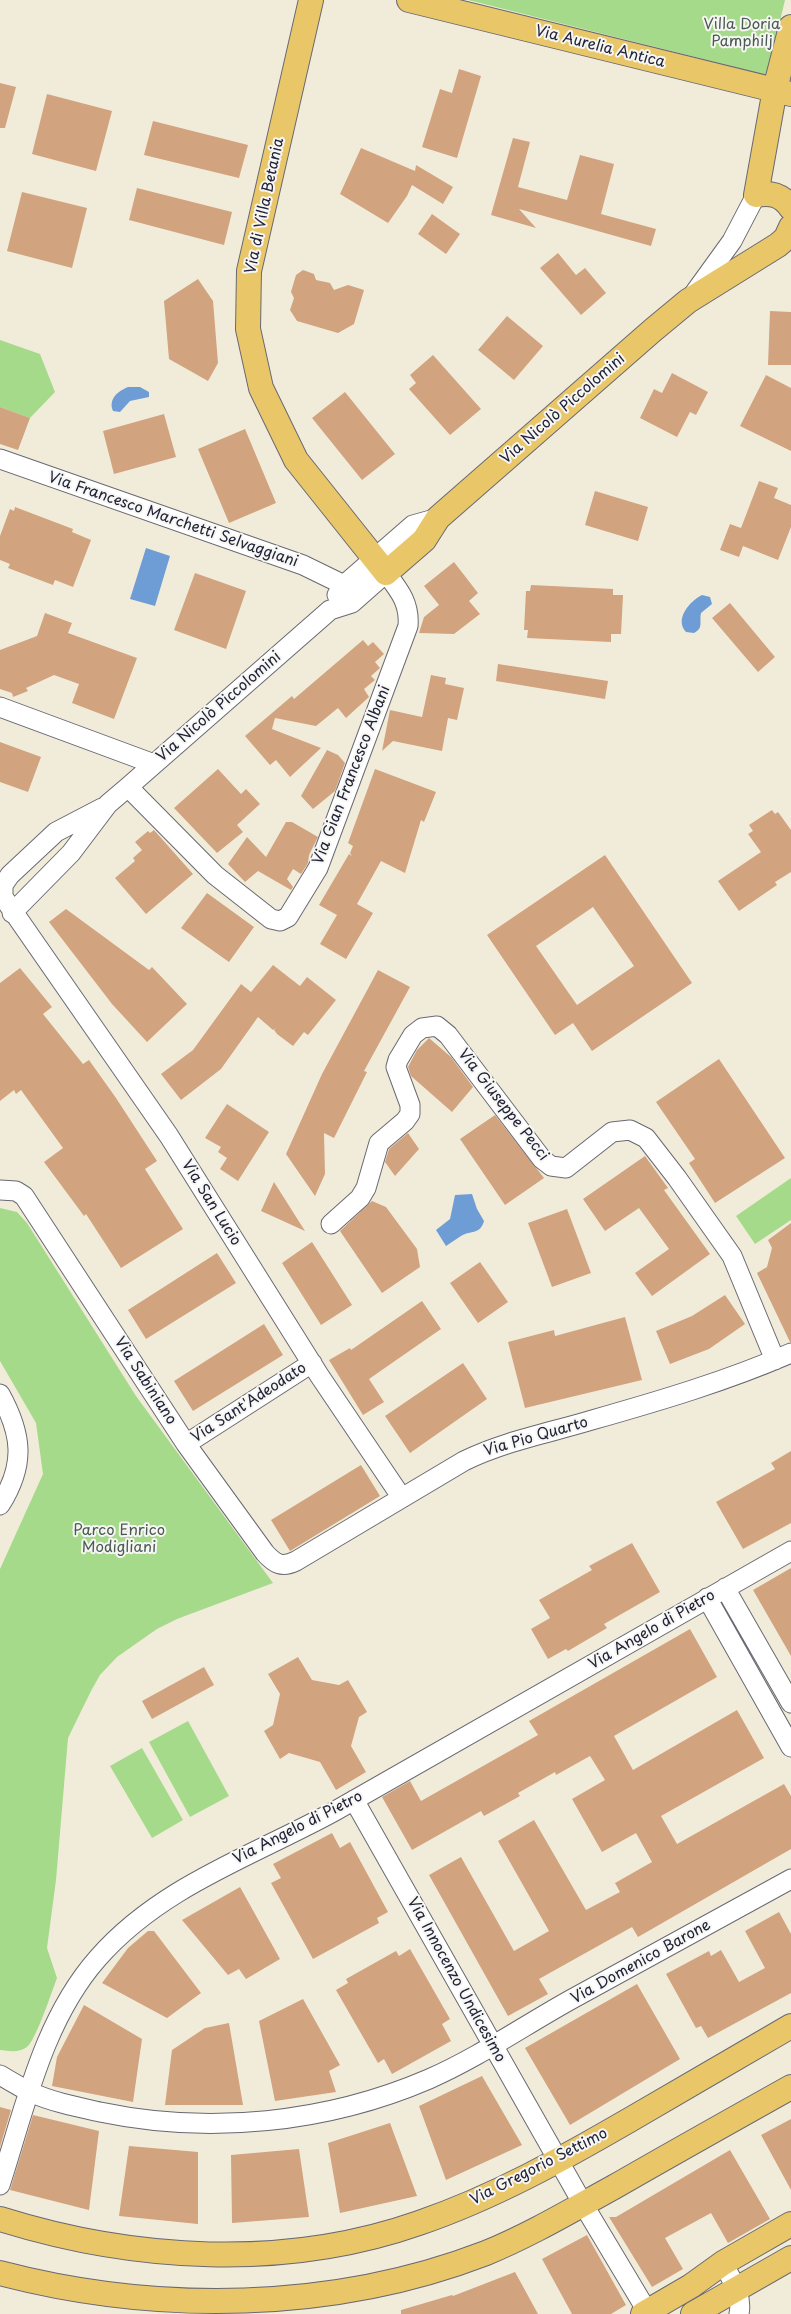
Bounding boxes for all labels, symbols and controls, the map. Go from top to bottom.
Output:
park label: Villa Doria Pamphilj [704,16,780,51]
street label: Via Aurelia Antica [533,22,667,72]
street label: Via di Villa Betania [242,136,288,276]
street label: Via Nicolò Piccolomini [497,350,629,468]
street label: Via Francesco Marchetti Selvaggiani [46,469,300,571]
street label: Via Nicolò Piccolomini [153,648,285,766]
street label: Via Gian Francesco Albani [310,683,394,867]
street label: Via Giuseppe Pecci [454,1046,552,1164]
street label: Via San Lucio [177,1157,245,1249]
street label: Via Sabiniano [110,1334,180,1428]
street label: Via Sant'Adeodato [188,1359,310,1447]
street label: Via Pio Quarto [482,1414,590,1460]
park label: Parco Enrico Modigliani [73,1522,165,1557]
street label: Via Angelo di Pietro [586,1587,718,1673]
street label: Via Angelo di Pietro [230,1788,366,1868]
street label: Via Innocenzo Undicesimo [403,1894,509,2066]
street label: Via Domenico Barone [568,1916,714,2008]
street label: Via Gregorio Settimo [467,2125,611,2209]

